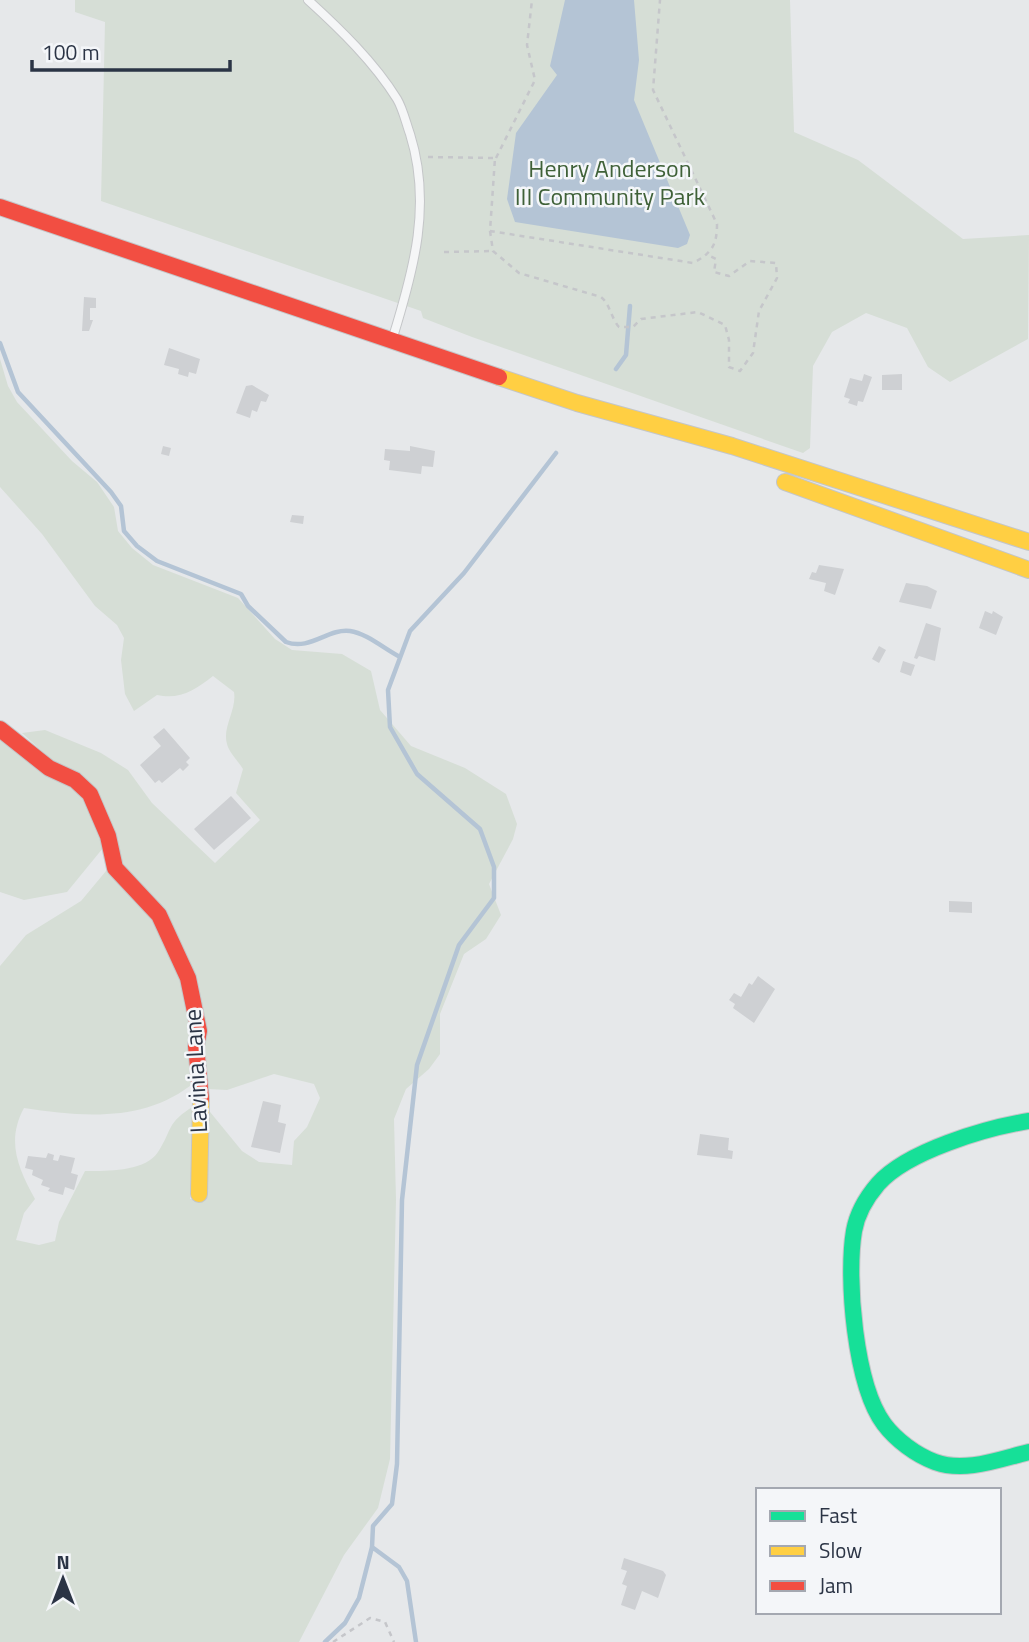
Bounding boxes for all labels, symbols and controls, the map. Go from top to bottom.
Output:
scale bar [32,28,229,72]
text: 100 m [42,36,99,68]
park label: Henry Anderson III Community Park [515,150,706,214]
street label: Lavinia Lane [174,1008,216,1134]
legend [756,1488,1001,1614]
text: Fast [819,1499,858,1531]
text: Slow [819,1534,862,1566]
north arrow [28,1544,98,1614]
text: N [56,1547,70,1576]
text: Jam [819,1569,853,1601]

